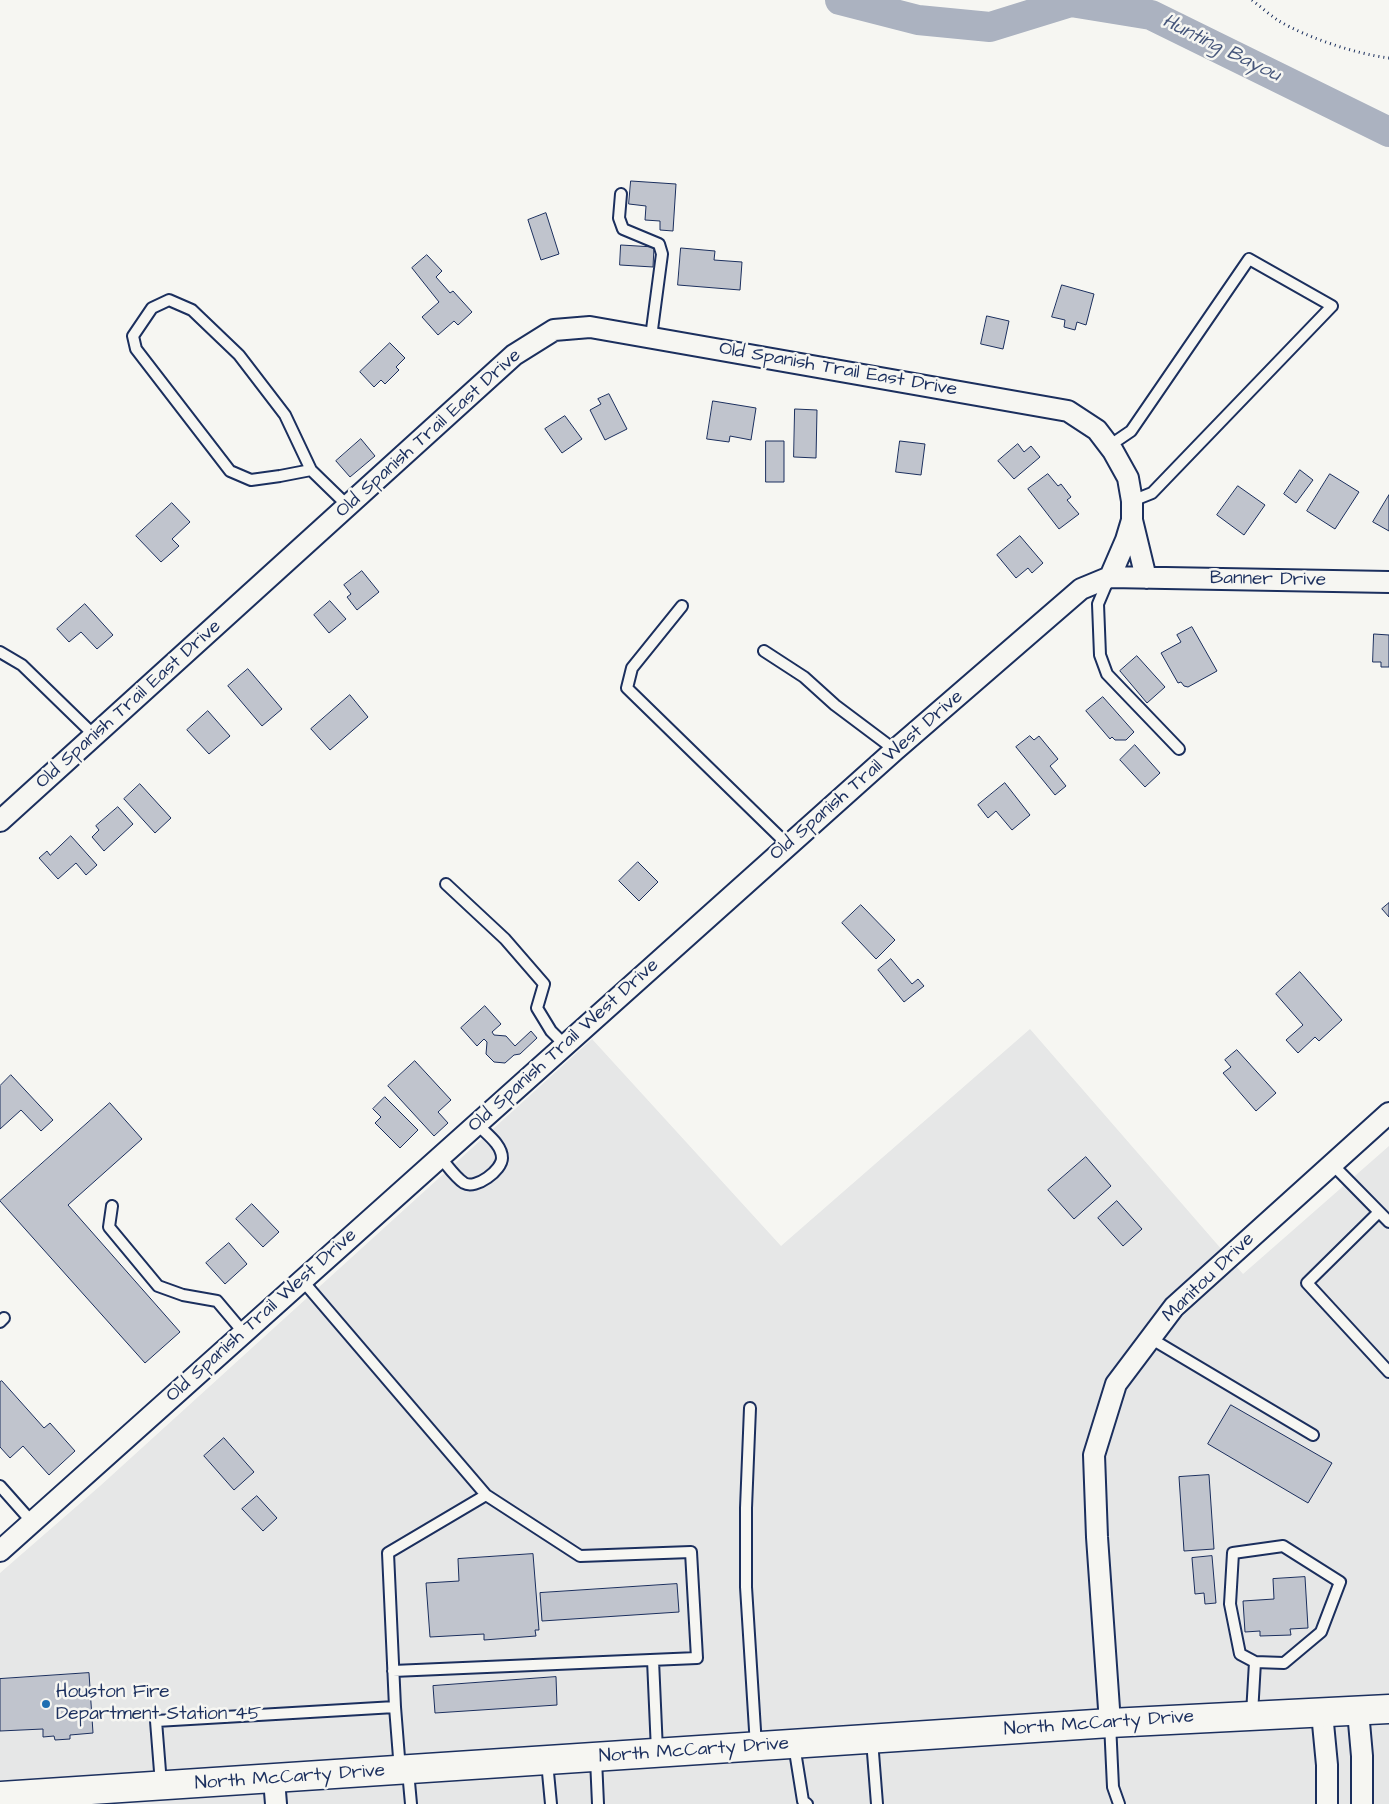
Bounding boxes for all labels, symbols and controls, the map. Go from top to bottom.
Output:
water label: Hunting Bayou [1158,10,1284,88]
street label: Old Spanish Trail East Drive [717,338,959,402]
street label: Old Spanish Trail East Drive [332,345,526,523]
street label: Banner Drive [1210,568,1326,592]
street label: Old Spanish Trail East Drive [32,616,226,794]
street label: Old Spanish Trail West Drive [766,686,968,866]
street label: Old Spanish Trail West Drive [464,954,664,1138]
street label: Old Spanish Trail West Drive [162,1224,362,1408]
street label: Manitou Drive [1158,1228,1260,1328]
place label: Houston Fire Department Station 45 [56,1682,261,1726]
marker: Houston Fire Department Station 45 [40,1698,52,1710]
street label: North McCarty Drive [1003,1706,1195,1742]
street label: North McCarty Drive [598,1733,790,1769]
street label: North McCarty Drive [194,1760,386,1796]

